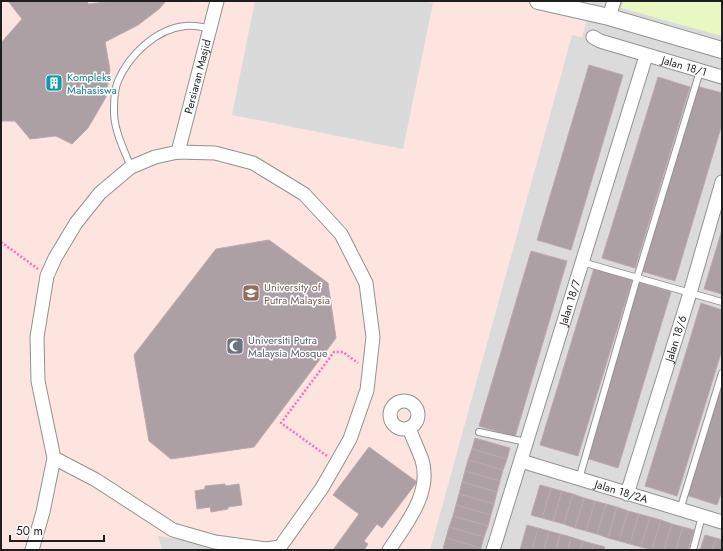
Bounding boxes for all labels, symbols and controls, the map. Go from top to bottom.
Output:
street label: Persiaran Masjid [180,37,215,116]
street label: Jalan 18/1 [658,51,709,80]
place label: Kompleks Mahasiswa [67,69,117,98]
building icon: Kompleks Mahasiswa [44,73,64,93]
street label: Jalan 18/7 [554,278,584,329]
place label: University of Putra Malaysia [264,279,330,308]
school or university icon: University of Putra Malaysia [241,283,261,303]
street label: Jalan 18/6 [660,313,691,366]
place label: Universiti Putra Malaysia Mosque [248,332,328,361]
mosque icon: Universiti Putra Malaysia Mosque [225,336,245,356]
street label: Jalan 18/2A [591,475,651,507]
scale bar [10,517,104,543]
text: 50 m [16,522,43,540]

